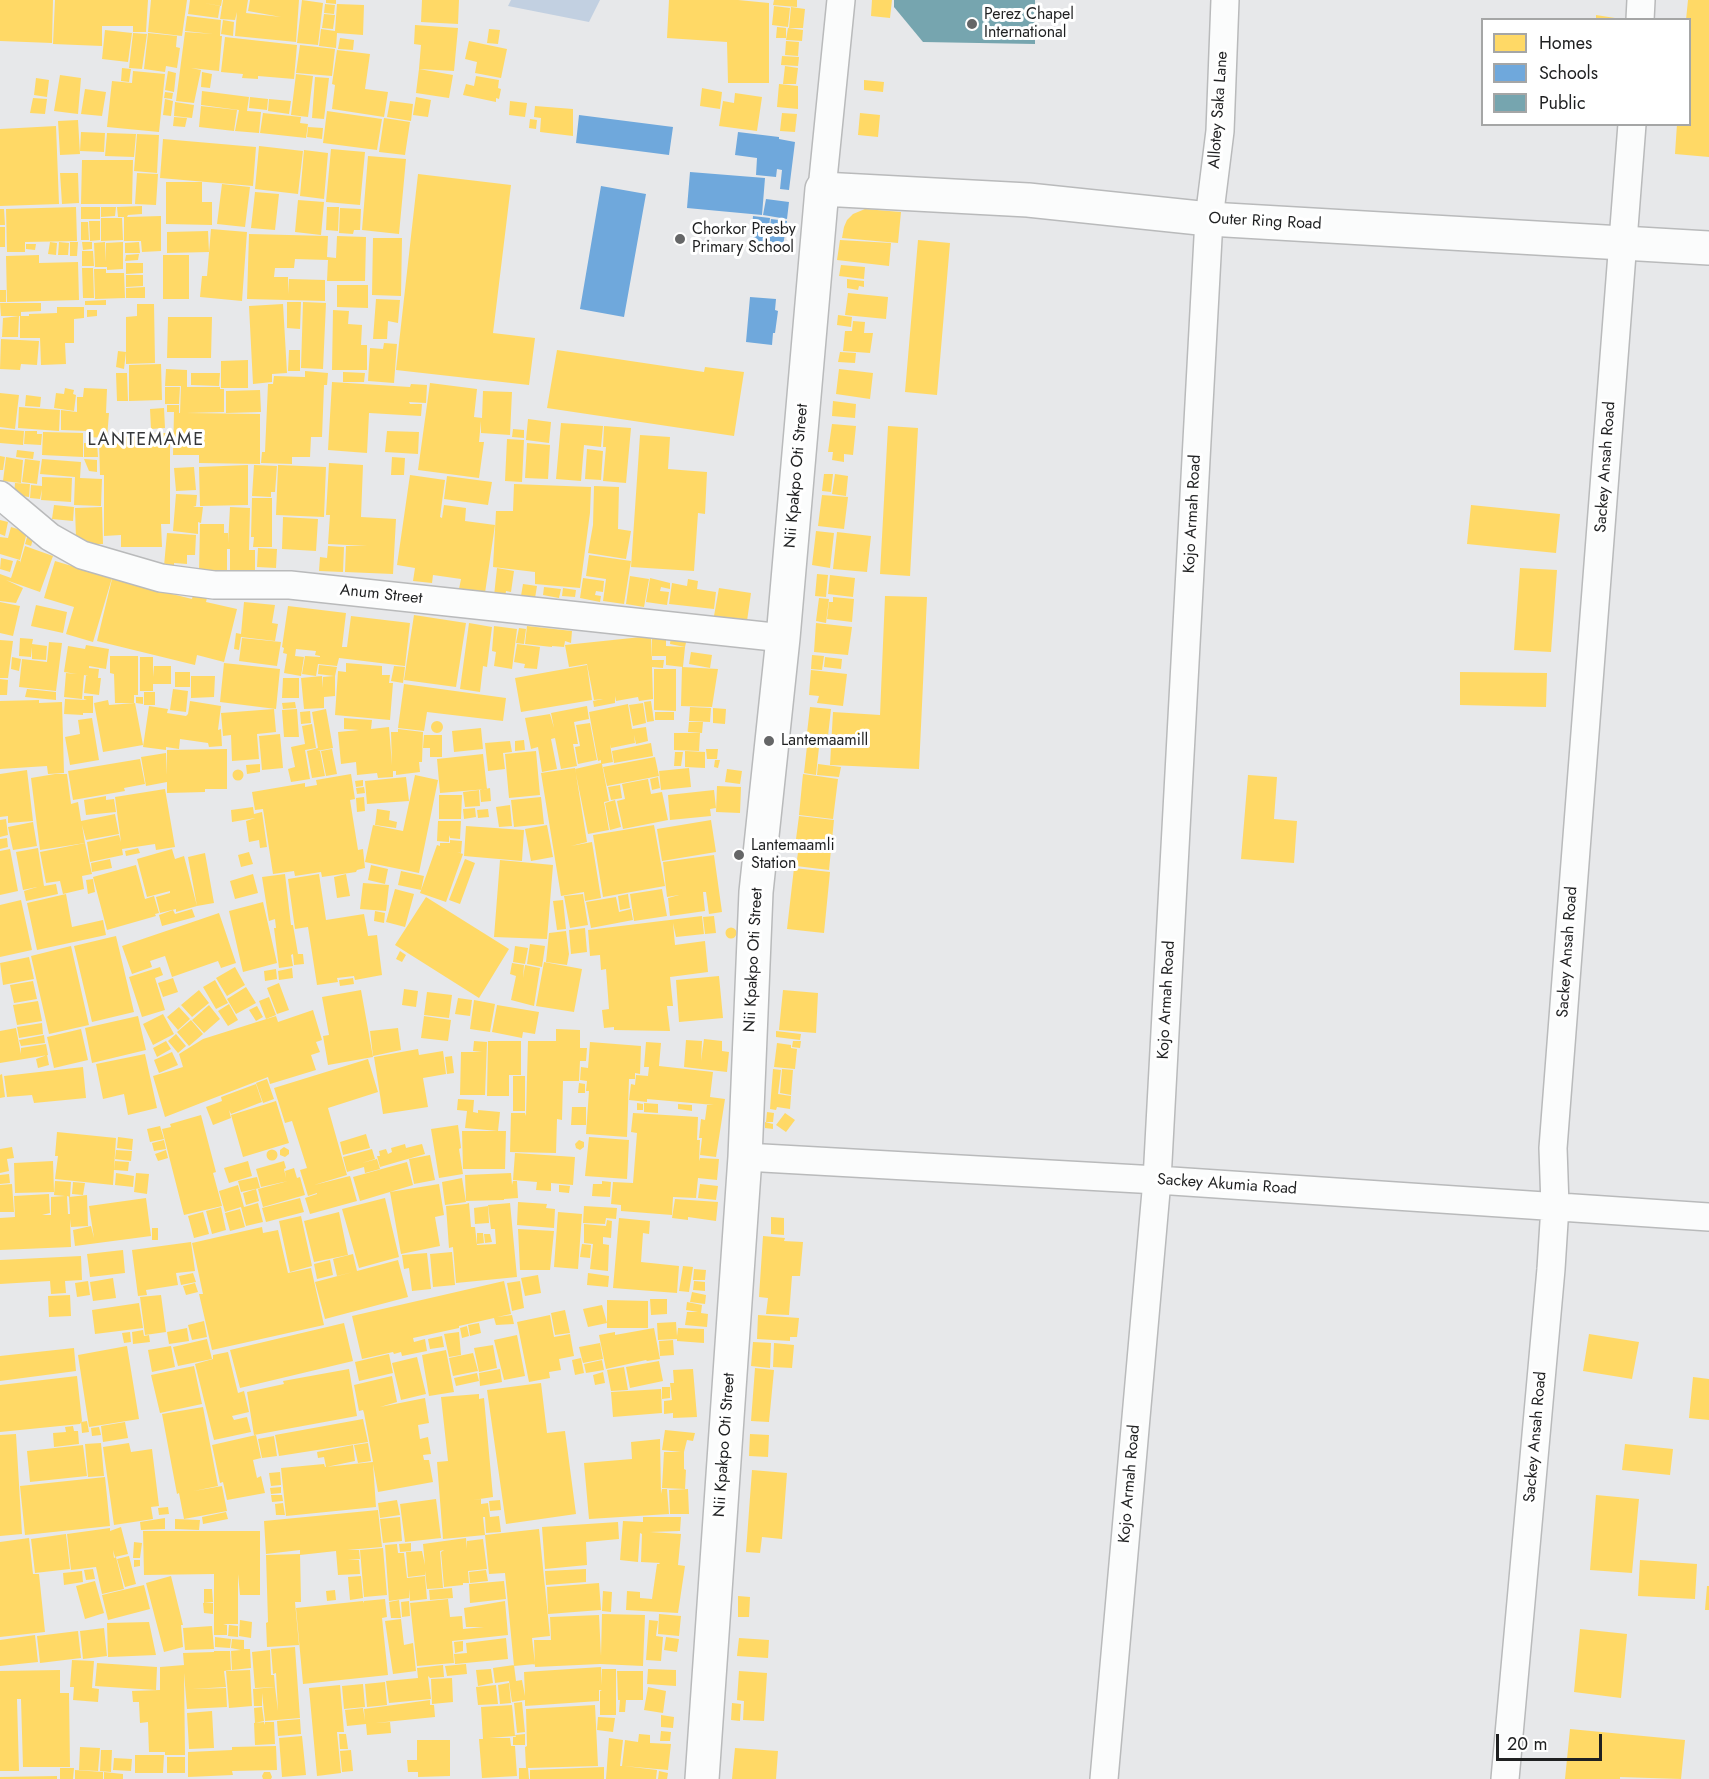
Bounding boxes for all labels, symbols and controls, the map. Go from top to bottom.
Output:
place label: Perez Chapel International [984,5,1074,43]
marker: Perez Chapel International [965,17,979,31]
legend [1481,18,1691,126]
text: Homes [1539,30,1592,56]
street label: Allotey Saka Lane [1205,51,1233,169]
text: Schools [1539,60,1598,86]
text: Public [1539,90,1586,116]
street label: Outer Ring Road [1208,209,1322,235]
place label: Chorkor Presby Primary School [692,220,796,258]
marker: Chorkor Presby Primary School [673,232,687,246]
street label: Sackey Ansah Road [1592,401,1620,533]
street label: Nii Kpakpo Oti Street [781,403,813,549]
district label: LANTEMAME [87,430,205,452]
street label: Kojo Armah Road [1180,454,1206,574]
street label: Anum Street [339,581,423,609]
place label: Lantemaamill [781,731,868,751]
marker: Lantemaamill [762,734,776,748]
place label: Lantemaamli Station [751,836,835,874]
marker: Lantemaamli Station [732,848,746,862]
street label: Sackey Ansah Road [1554,886,1582,1018]
street label: Nii Kpakpo Oti Street [741,887,767,1033]
street label: Kojo Armah Road [1154,940,1180,1060]
street label: Sackey Akumia Road [1156,1171,1298,1199]
street label: Sackey Ansah Road [1521,1371,1551,1503]
street label: Nii Kpakpo Oti Street [710,1372,740,1518]
street label: Kojo Armah Road [1115,1424,1145,1544]
scale bar [1499,1722,1606,1760]
text: 20 m [1507,1731,1547,1757]

